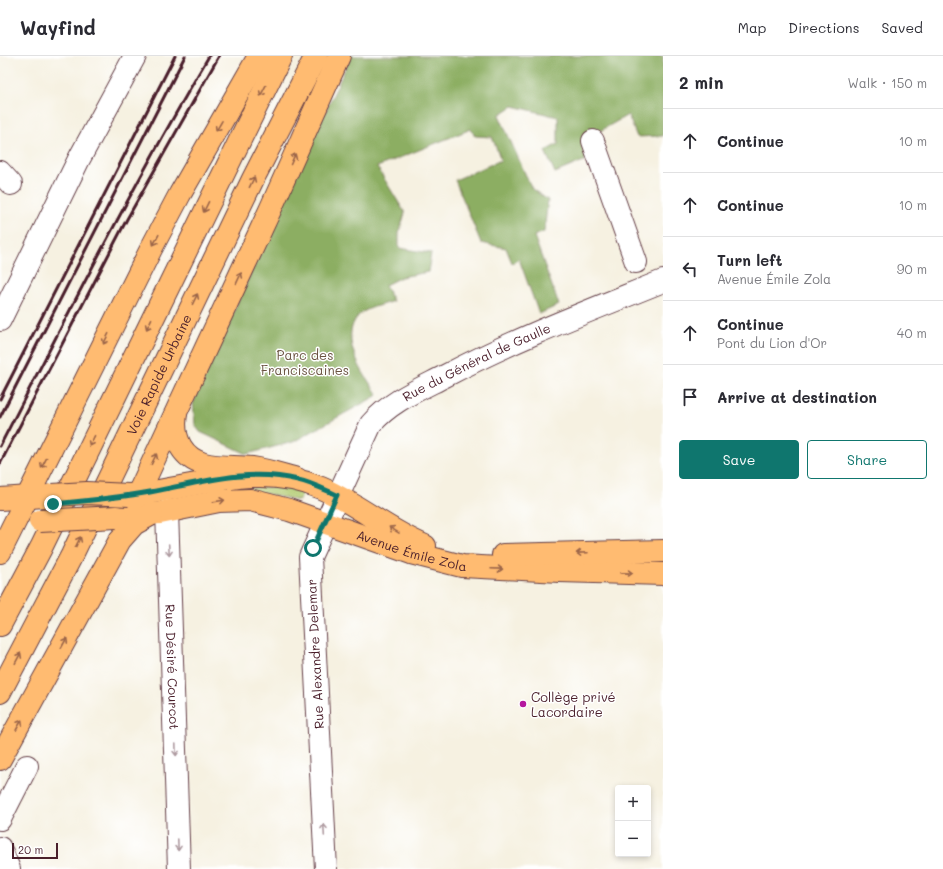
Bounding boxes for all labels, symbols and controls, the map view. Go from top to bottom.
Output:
text: Wayfind [20,15,96,40]
text: Map [738,18,766,37]
text: Directions [788,18,859,37]
text: Saved [881,18,923,37]
text: 2 min [679,71,724,93]
text: Walk · 150 m [847,74,927,91]
one-way arrow [259,84,266,96]
one-way arrow [214,120,222,132]
icon: ahead [679,130,701,152]
text: Continue [717,131,784,151]
text: 10 m [899,132,927,149]
one-way arrow [289,154,297,166]
one-way arrow [249,176,256,188]
icon: ahead [679,194,701,216]
text: Continue [717,195,784,215]
text: 10 m [899,196,927,213]
one-way arrow [202,201,209,213]
one-way arrow [151,234,159,246]
text: Turn left [717,250,782,270]
icon: left [679,258,701,280]
text: 90 m [897,260,927,277]
text: Avenue Émile Zola [717,270,831,287]
one-way arrow [236,272,243,284]
one-way arrow [192,293,199,305]
street label: Voie Rapide Urbaine [122,311,195,438]
text: Continue [717,314,784,334]
one-way arrow [145,318,152,330]
street label: Rue du Général de Gaulle [399,319,553,405]
icon: ahead [679,322,701,344]
text: 40 m [897,324,927,341]
one-way arrow [102,333,109,345]
text: Pont du Lion d'Or [717,334,827,351]
park label: Parc des Franciscaines [261,346,349,378]
icon: arrive [679,386,701,408]
text: Arrive at destination [717,387,877,407]
one-way arrow [88,435,95,447]
button: Save [679,440,799,479]
button: Share [807,440,927,479]
one-way arrow [151,453,158,465]
one-way arrow [40,457,47,469]
route end [44,495,62,513]
one-way arrow [212,497,225,505]
one-way arrow [388,525,400,533]
street label: Avenue Émile Zola [354,526,467,574]
one-way arrow [75,537,82,549]
route start [304,539,322,557]
one-way arrow [165,543,173,556]
one-way arrow [576,549,589,557]
one-way arrow [490,565,503,572]
one-way arrow [620,569,633,577]
street label: Rue Alexandre Delemar [302,579,327,729]
street label: Rue Désiré Courcot [162,604,183,730]
one-way arrow [61,637,68,649]
one-way arrow [15,652,22,664]
place label: Collège privé Lacordaire [531,688,616,720]
marker: Collège privé Lacordaire [518,699,528,709]
one-way arrow [15,719,23,731]
one-way arrow [172,743,179,756]
map controls [615,785,651,857]
button: + [615,785,651,821]
button: − [615,821,651,857]
one-way arrow [320,824,328,837]
one-way arrow [175,838,182,851]
scale bar [12,841,58,860]
text: 20 m [18,842,43,857]

